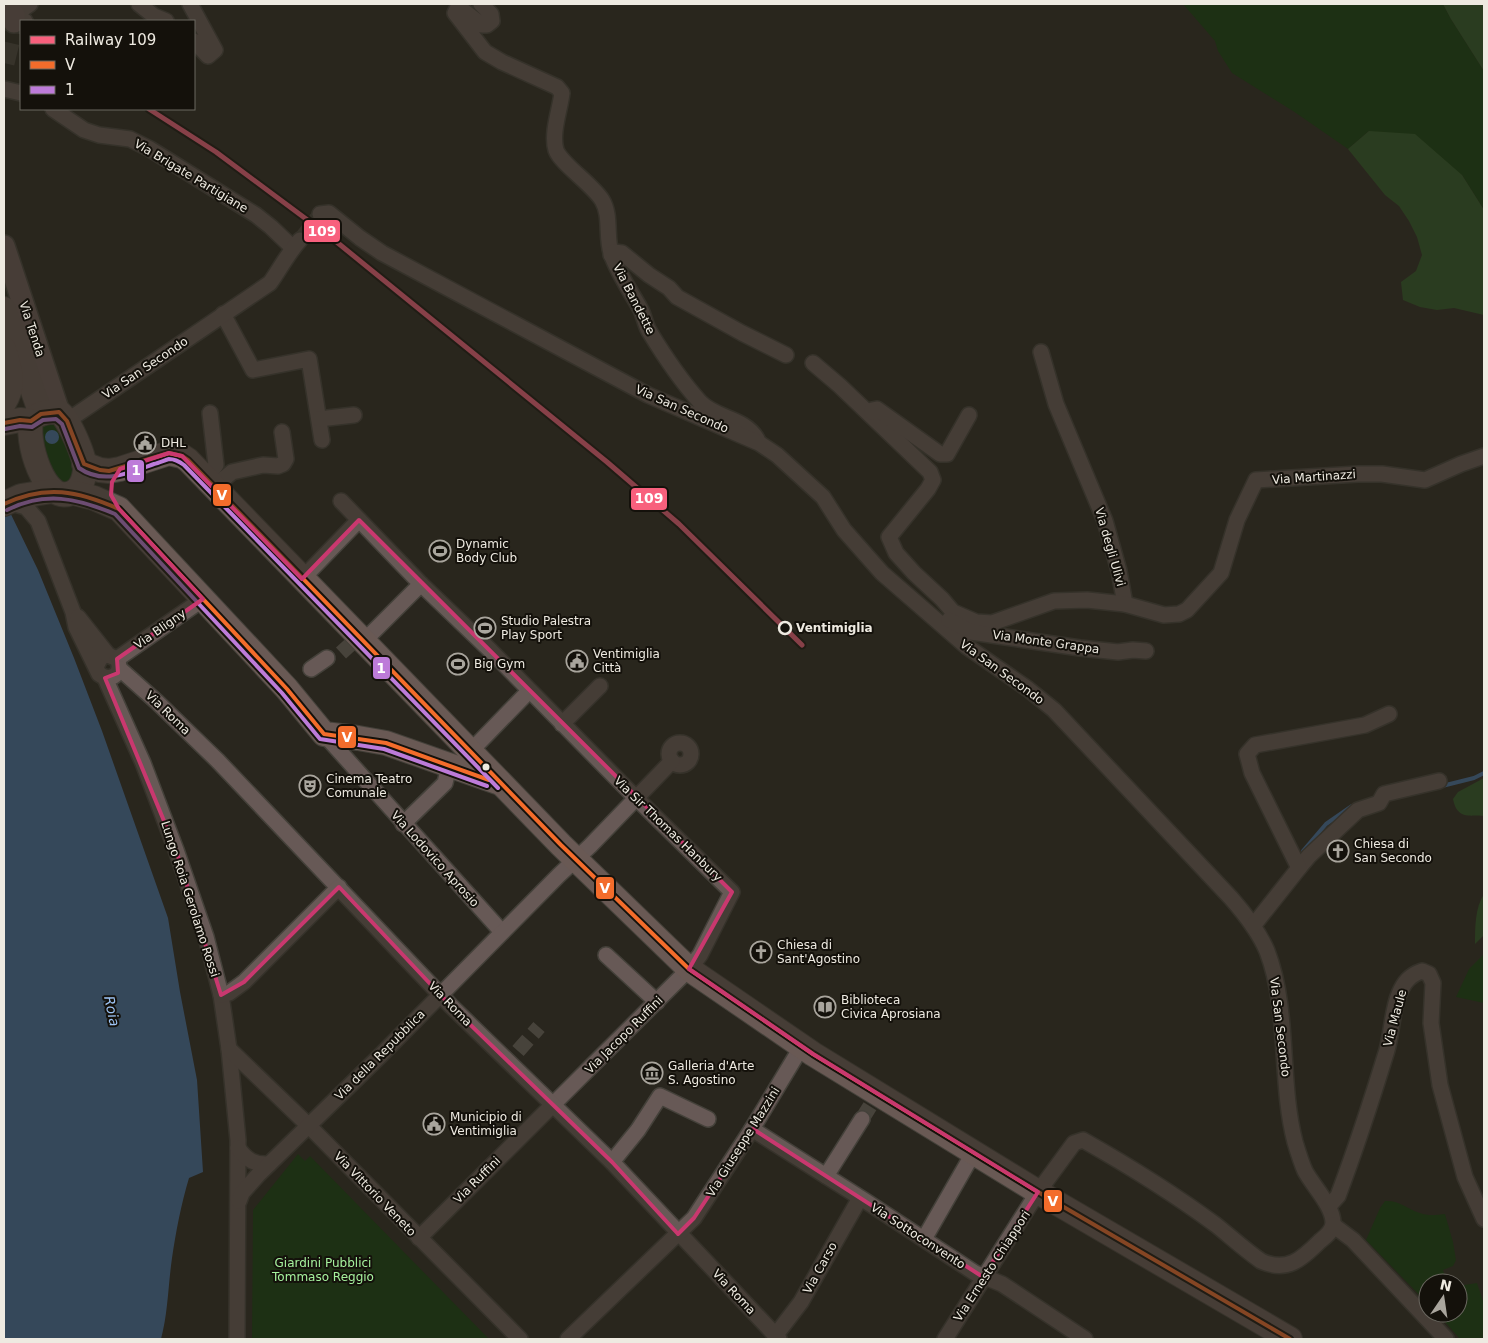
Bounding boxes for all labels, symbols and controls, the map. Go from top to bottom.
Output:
legend [20,20,195,110]
text: Railway 109 [65,31,156,49]
text: V [65,56,76,74]
text: 1 [65,81,75,99]
street label: Via Brigate Partigiane [132,136,250,216]
line badge: 109 [303,219,341,243]
text: 109 [307,223,337,239]
street label: Via Bandette [610,261,658,337]
street label: Via Tenda [16,299,48,359]
street label: Via San Secondo [99,334,191,402]
street label: Via San Secondo [633,382,731,436]
public building icon: DHL [133,431,157,455]
place label: DHL [161,436,186,450]
line badge: 1 [126,459,145,483]
text: 1 [131,462,141,478]
street label: Via Martinazzi [1272,467,1356,487]
line badge: V [212,483,232,507]
text: V [217,487,228,503]
line badge: 109 [630,487,668,511]
text: 109 [634,490,664,506]
street label: Via degli Ulivi [1092,506,1128,588]
place label: Dynamic Body Club [456,537,517,565]
sports icon: Dynamic Body Club [428,539,452,563]
street label: Via Bligny [132,606,188,652]
place label: Studio Palestra Play Sport [501,614,591,642]
sports icon: Studio Palestra Play Sport [473,616,497,640]
marker: Ventimiglia [778,621,792,635]
place label: Ventimiglia [796,621,873,635]
street label: Via Monte Grappa [992,628,1100,656]
street label: Via San Secondo [957,637,1047,707]
place label: Ventimiglia Città [593,647,660,675]
public building icon: Ventimiglia Città [565,649,589,673]
sports icon: Big Gym [446,652,470,676]
line badge: 1 [372,656,391,680]
place label: Big Gym [474,657,525,671]
text: 1 [376,660,386,676]
street label: Via Roma [143,688,193,738]
line badge: V [337,725,357,749]
text: V [342,729,353,745]
unlabelled marker [481,762,491,772]
place label: Cinema Teatro Comunale [326,772,412,800]
theatre icon: Cinema Teatro Comunale [298,774,322,798]
street label: Via Sir Thomas Hanbury [611,774,725,884]
street label: Via Lodovico Aprosio [388,808,482,910]
street label: Lungo Roia Gerolamo Rossi [158,819,222,979]
place label: Chiesa di San Secondo [1354,837,1432,865]
church icon: Chiesa di San Secondo [1326,839,1350,863]
line badge: V [595,876,615,900]
text: V [600,880,611,896]
place label: Chiesa di Sant'Agostino [777,938,860,966]
church icon: Chiesa di Sant'Agostino [749,940,773,964]
street label: Via San Secondo [1267,976,1293,1078]
street label: Via Roma [425,979,475,1029]
street label: Via Maule [1381,988,1409,1048]
street label: Via Jacopo Ruffini [582,993,666,1077]
place label: Biblioteca Civica Aprosiana [841,993,941,1021]
water label: Roia [101,994,123,1028]
library icon: Biblioteca Civica Aprosiana [813,995,837,1019]
street label: Via della Repubblica [332,1007,428,1103]
place label: Galleria d'Arte S. Agostino [668,1059,754,1087]
museum icon: Galleria d'Arte S. Agostino [640,1061,664,1085]
street label: Via Giuseppe Mazzini [703,1084,783,1200]
place label: Municipio di Ventimiglia [450,1110,522,1138]
public building icon: Municipio di Ventimiglia [422,1112,446,1136]
street label: Via Vittorio Veneto [331,1149,419,1239]
street label: Via Ruffini [451,1154,503,1206]
line badge: V [1043,1189,1063,1213]
text: V [1048,1193,1059,1209]
street label: Via Sottoconvento [868,1200,968,1272]
street label: Via Ernesto Chiappori [951,1208,1033,1324]
street label: Via Carso [800,1240,840,1296]
park label: Giardini Pubblici Tommaso Reggio [271,1256,374,1284]
street label: Via Roma [710,1267,758,1317]
north arrow [1418,1273,1468,1323]
text: N [1438,1276,1453,1294]

